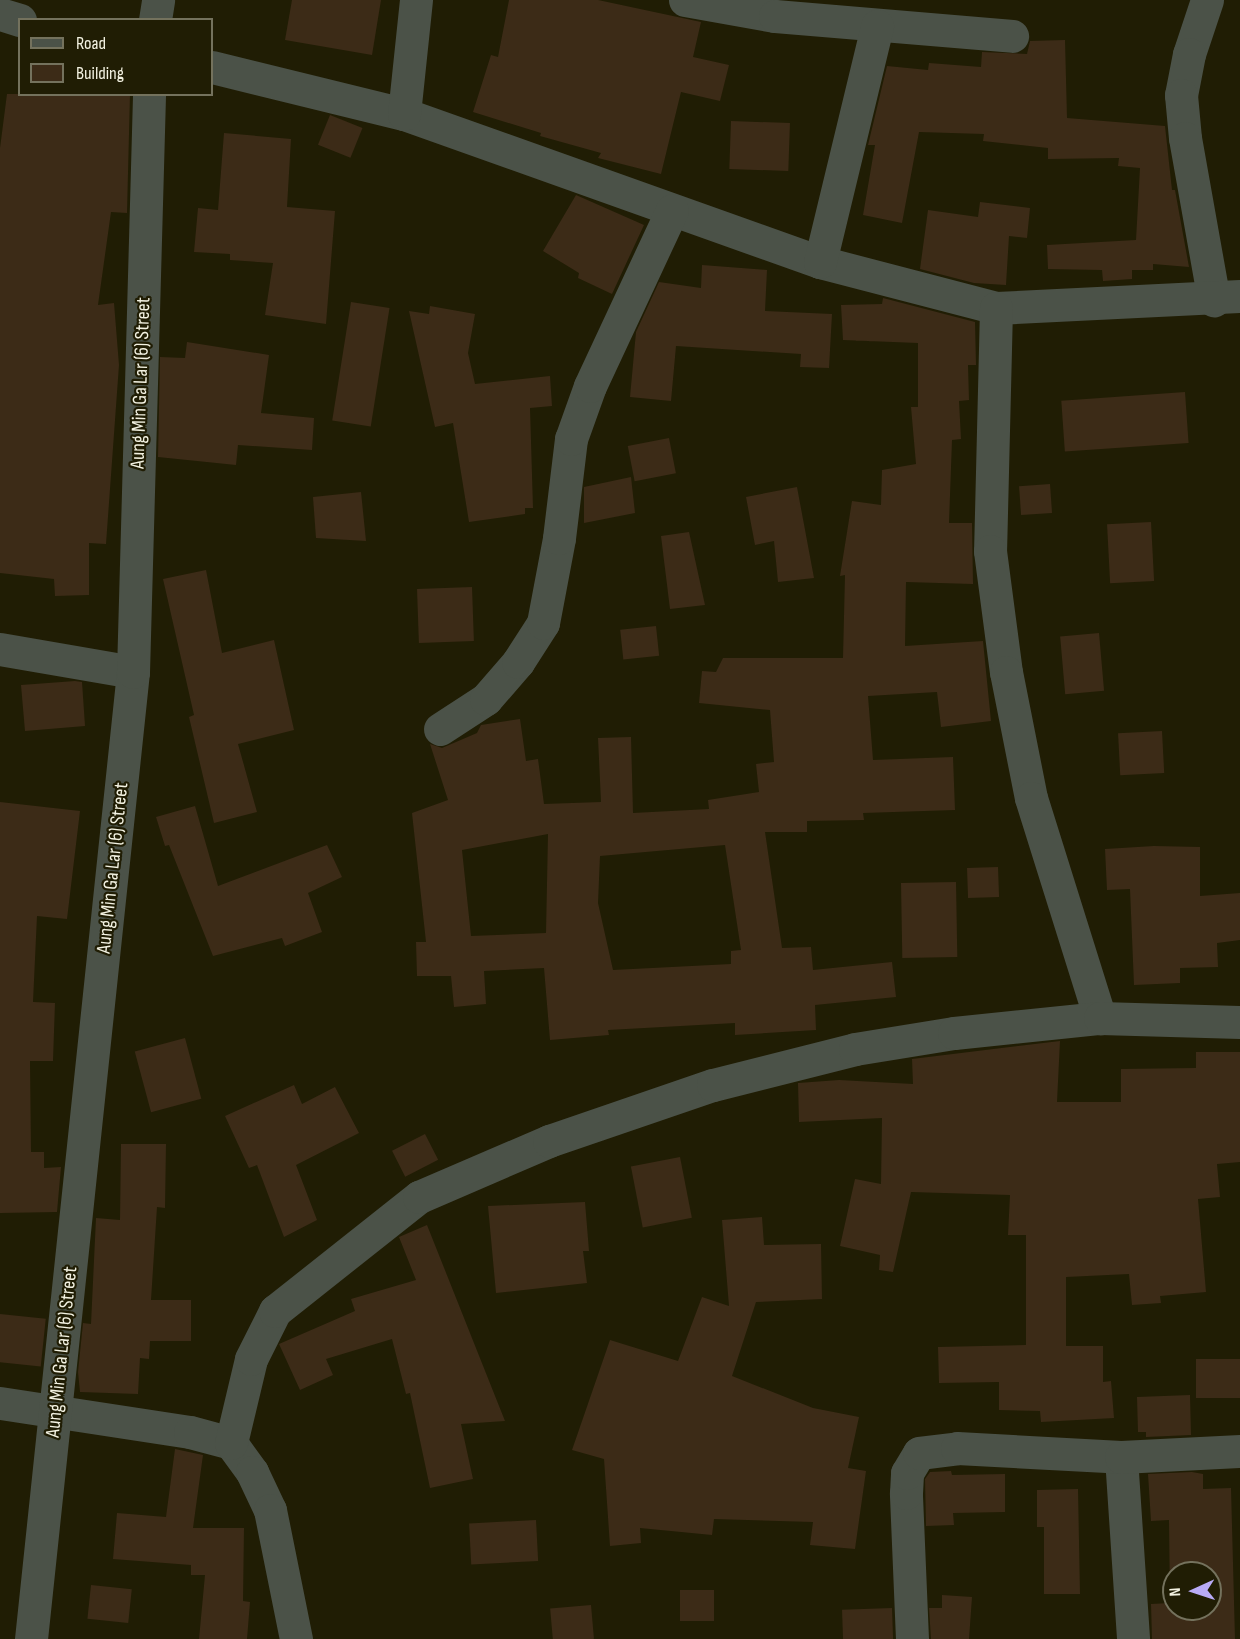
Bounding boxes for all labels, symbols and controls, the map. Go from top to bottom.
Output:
legend [18,18,213,96]
text: Road [76,33,106,54]
text: Building [76,63,124,84]
street label: Aung Min Ga Lar (6) Street [126,297,156,469]
street label: Aung Min Ga Lar (6) Street [92,781,134,955]
street label: Aung Min Ga Lar (6) Street [41,1265,83,1439]
north arrow [1162,1561,1222,1621]
text: N [1166,1587,1185,1597]

